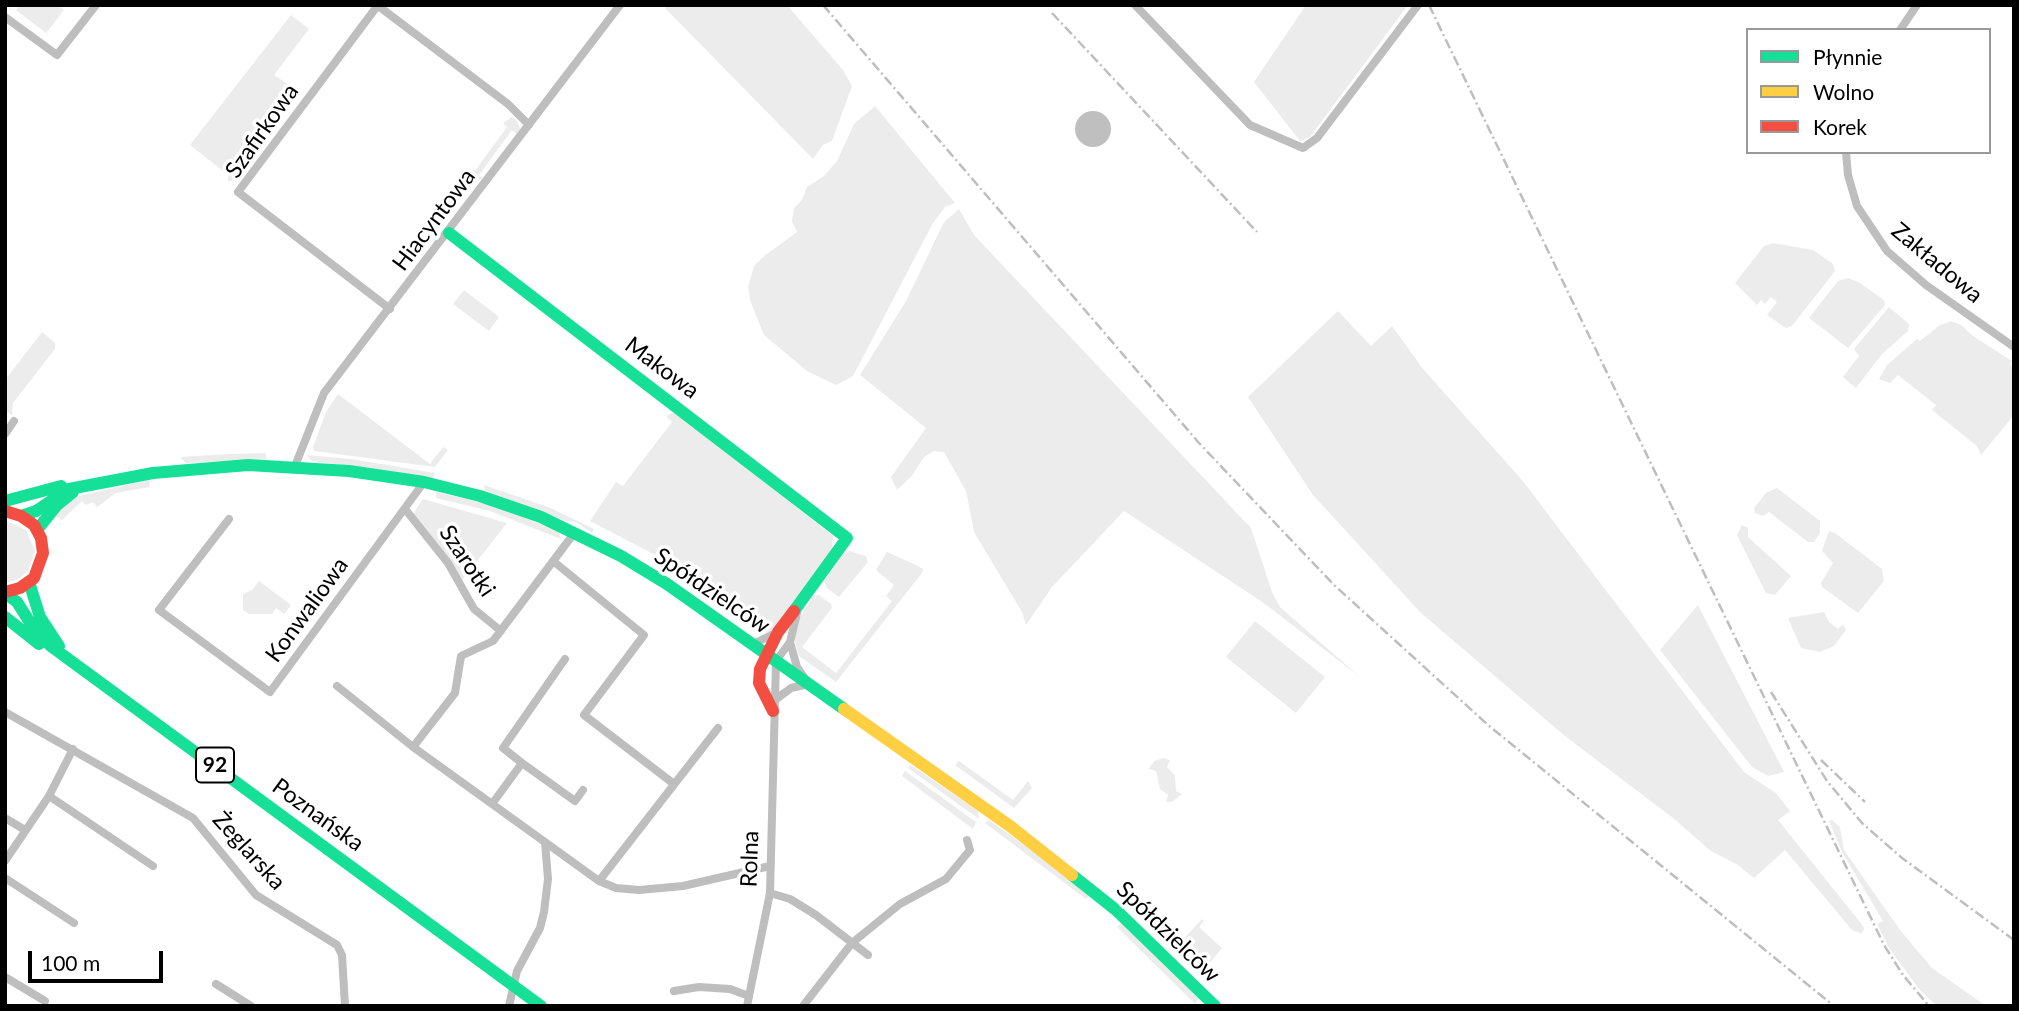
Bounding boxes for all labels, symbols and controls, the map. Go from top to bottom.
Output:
legend [1746,28,1991,154]
text: Płynnie [1813,44,1882,69]
street label: Szafirkowa [220,79,304,183]
text: Wolno [1813,79,1874,104]
text: Korek [1813,114,1867,139]
street label: Hiacyntowa [387,164,481,276]
street label: Zakładowa [1886,217,1988,309]
street label: Makowa [619,331,705,405]
street label: Szarotki [433,520,501,602]
street label: Spółdzielców [649,542,775,640]
street label: Konwaliowa [260,552,354,668]
road number: 92 [196,748,234,782]
street label: Poznańska [267,773,369,857]
street label: Żeglarska [207,806,291,896]
street label: Rolna [735,830,765,888]
street label: Spółdzielców [1110,876,1226,988]
scale bar [32,937,166,981]
text: 100 m [41,950,100,975]

